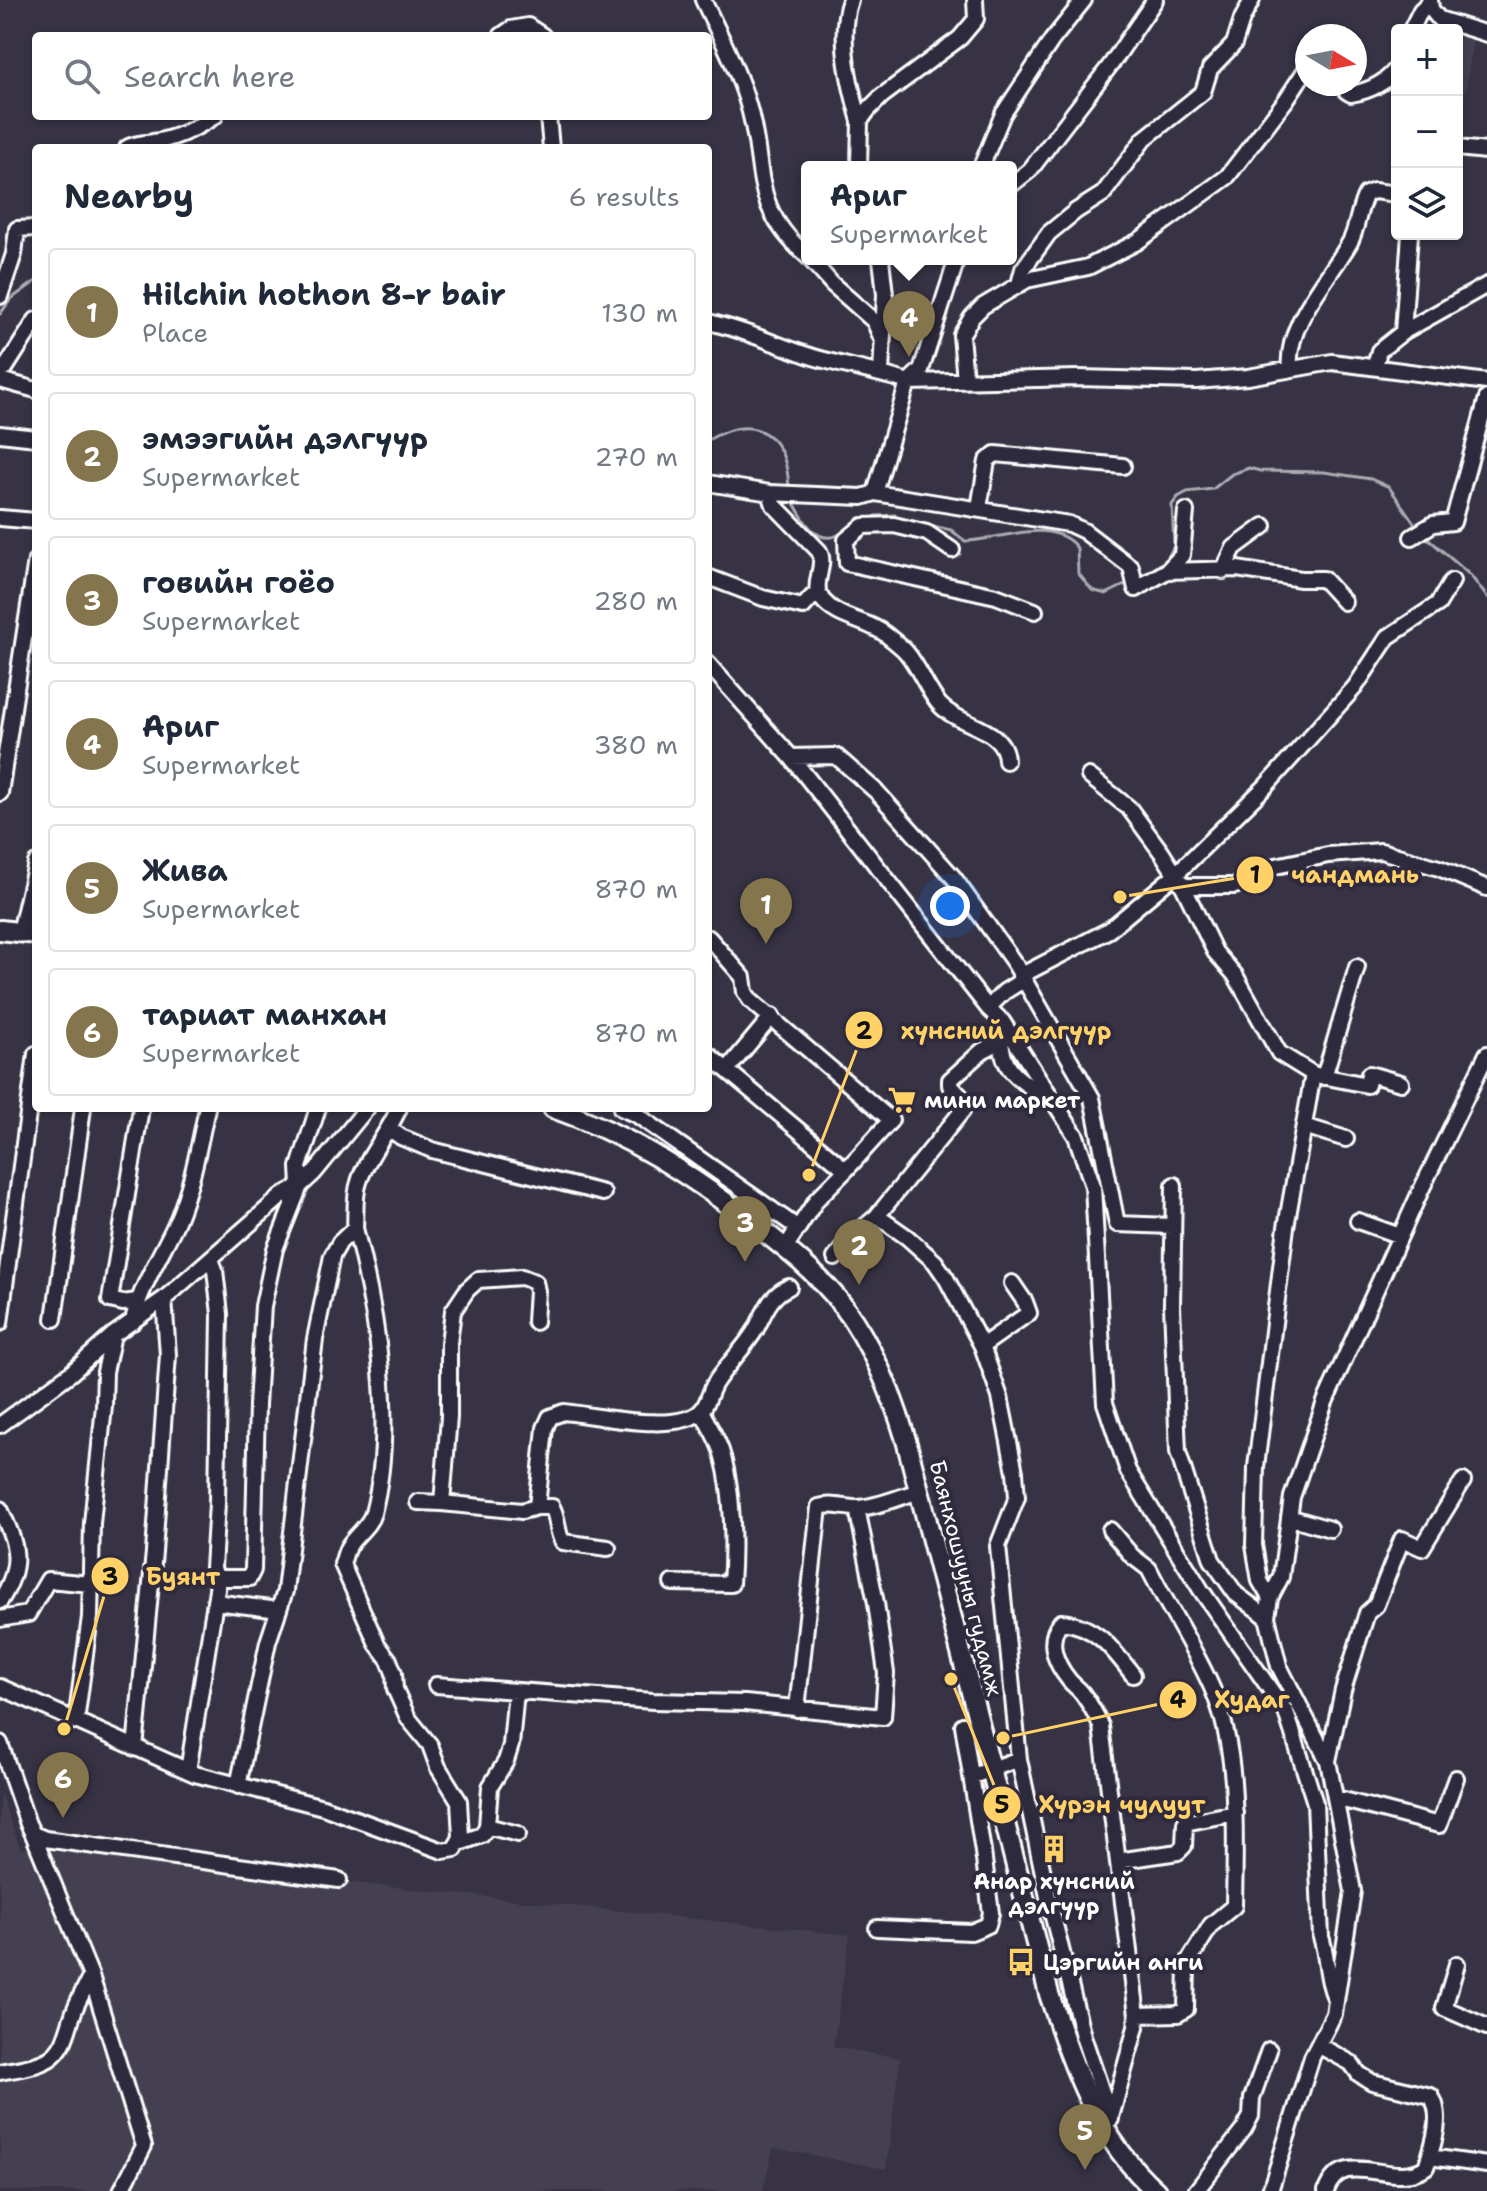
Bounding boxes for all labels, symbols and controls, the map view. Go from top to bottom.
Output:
north arrow [1295,24,1367,96]
map controls [1391,24,1463,240]
button: + [1391,24,1463,96]
search box [32,32,712,120]
icon: search [60,54,104,98]
text: Search here [124,56,295,97]
button: − [1391,96,1463,168]
popup [801,161,1017,265]
button: layers [1391,168,1463,240]
text: Nearby [64,173,194,219]
text: Ариг [830,175,907,216]
text: 6 results [568,179,680,214]
text: Supermarket [830,216,988,251]
text: Hilchin hothon 8-r bair [142,274,506,315]
pin: 4 [883,291,935,357]
text: 1 [86,295,98,330]
text: 130 m [601,295,678,330]
text: Place [142,315,208,350]
text: эмээгийн дэлгүүр [142,418,428,459]
text: 2 [83,439,101,474]
text: 270 m [595,439,678,474]
text: Supermarket [142,459,300,494]
text: говийн гоёо [142,562,335,603]
text: 3 [83,583,101,618]
text: 280 m [593,583,678,618]
text: Supermarket [142,603,300,638]
text: Ариг [142,706,219,747]
text: 4 [83,727,101,762]
text: 380 m [593,727,678,762]
text: Supermarket [142,747,300,782]
text: Жива [142,850,228,891]
callout: чандмань [1235,851,1435,899]
text: 1 [1250,859,1260,891]
text: чандмань [1291,859,1419,891]
text: 5 [84,871,100,906]
text: 870 m [594,871,678,906]
pin: 1 [740,878,792,944]
your location [930,886,970,926]
text: Supermarket [142,891,300,926]
text: тариат манхан [142,994,387,1035]
callout: хүнсний дэлгүүр [844,1006,1127,1054]
text: 6 [83,1015,101,1050]
text: 870 m [594,1015,678,1050]
text: 2 [856,1015,873,1047]
text: хүнсний дэлгүүр [901,1015,1111,1047]
text: Supermarket [142,1035,300,1070]
supermarket icon: мини маркет [887,1085,917,1115]
place label: мини маркет [924,1086,1081,1115]
pin: 3 [719,1196,771,1262]
pin: 2 [833,1219,885,1285]
street label: Баянхошууны гудамж [923,1457,1009,1699]
callout: Буянт [90,1552,236,1600]
text: 3 [102,1561,118,1593]
text: Буянт [146,1561,221,1593]
callout: Худаг [1158,1676,1306,1724]
text: 4 [1170,1684,1187,1716]
text: Худаг [1214,1684,1291,1716]
pin: 6 [37,1752,89,1818]
callout: Хүрэн чулуут [982,1781,1221,1829]
text: 5 [995,1789,1010,1821]
text: Хүрэн чулуут [1039,1789,1206,1821]
building icon: Анар хүнсний дэлгүүр [1039,1834,1069,1864]
place label: Анар хүнсний дэлгүүр [973,1867,1135,1921]
bus stop icon: Цэргийн анги [1006,1947,1036,1977]
place label: Цэргийн анги [1043,1948,1203,1977]
pin: 5 [1059,2104,1111,2170]

